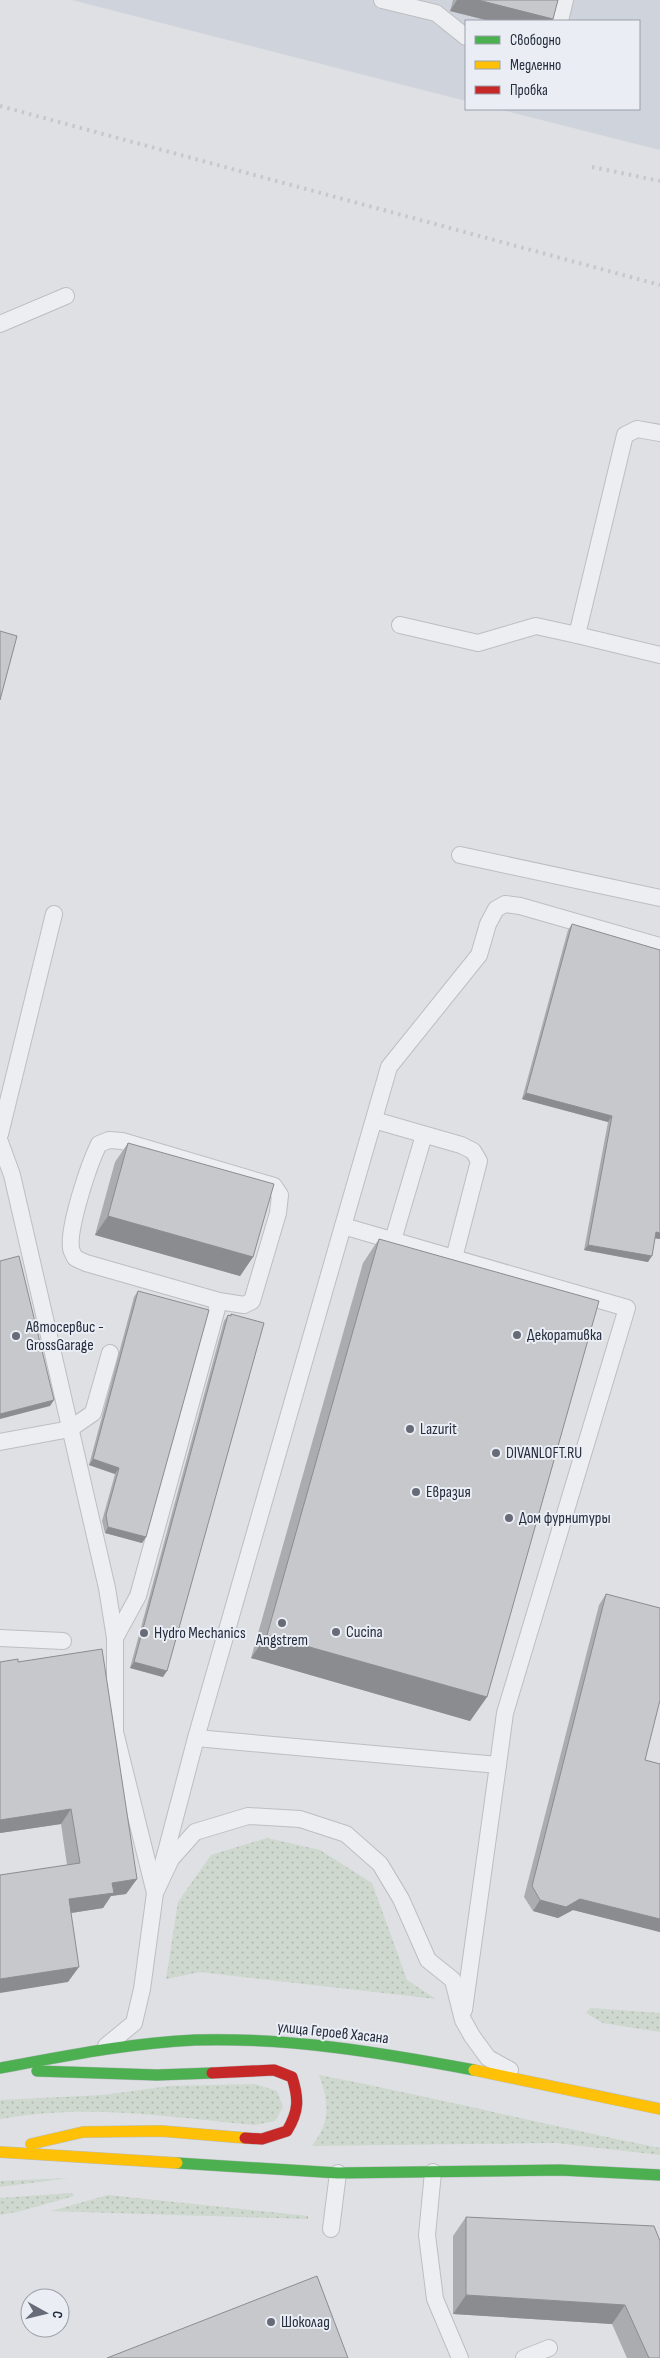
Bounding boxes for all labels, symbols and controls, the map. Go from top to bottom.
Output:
legend [465,20,640,110]
text: Свободно [510,31,561,50]
text: Медленно [510,56,561,75]
text: Пробка [510,81,548,100]
place label: Автосервис - GrossGarage [25,1318,104,1355]
place label: Декоративка [527,1326,602,1345]
marker: Декоративка [511,1329,523,1341]
marker: Автосервис - GrossGarage [10,1330,22,1342]
place label: Lazurit [420,1420,457,1439]
marker: Lazurit [404,1423,416,1435]
place label: DIVANLOFT.RU [506,1444,582,1463]
marker: DIVANLOFT.RU [490,1447,502,1459]
place label: Евразия [426,1483,471,1502]
marker: Евразия [410,1486,422,1498]
place label: Дом фурнитуры [519,1509,611,1528]
marker: Дом фурнитуры [503,1512,515,1524]
marker: Angstrem [276,1617,288,1629]
place label: Cucina [346,1623,383,1642]
place label: Hydro Mechanics [154,1624,246,1643]
marker: Cucina [330,1626,342,1638]
marker: Hydro Mechanics [138,1627,150,1639]
place label: Angstrem [255,1631,308,1650]
street label: улица Героев Хасана [276,2018,390,2048]
north arrow [20,2288,70,2338]
text: С [48,2310,66,2319]
place label: Шоколад [281,2313,330,2332]
marker: Шоколад [265,2316,277,2328]

